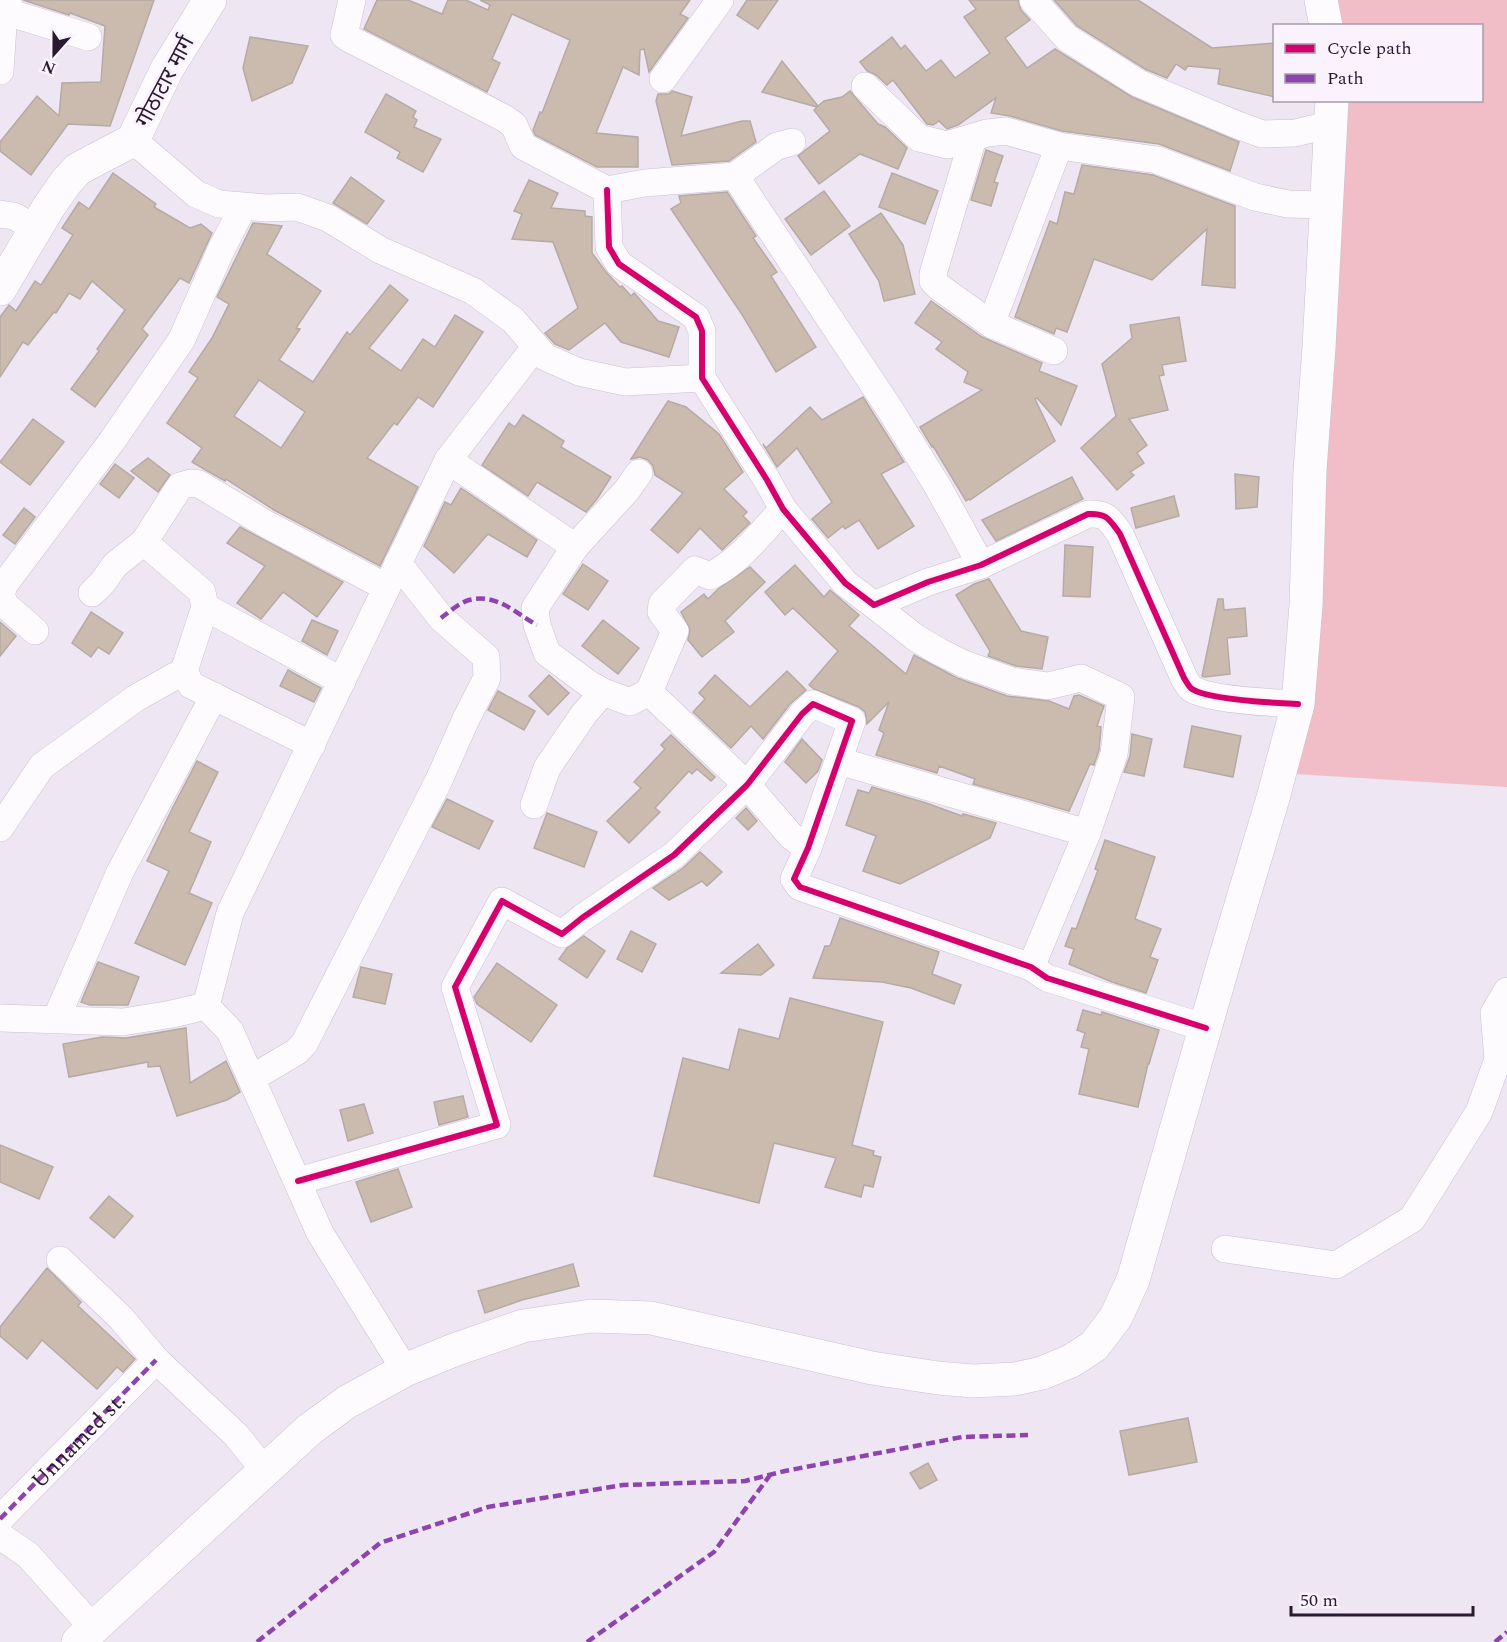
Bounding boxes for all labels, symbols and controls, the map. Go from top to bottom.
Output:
north arrow [24,24,84,84]
legend [1273,24,1483,102]
street label: गोठाटार मार्ग [127,29,204,133]
text: Cycle path [1327,35,1412,62]
text: N [39,54,59,81]
text: Path [1327,65,1364,92]
street label: Unnamed st. [24,1385,134,1497]
scale bar [1291,1579,1472,1617]
text: 50 m [1300,1587,1338,1614]

